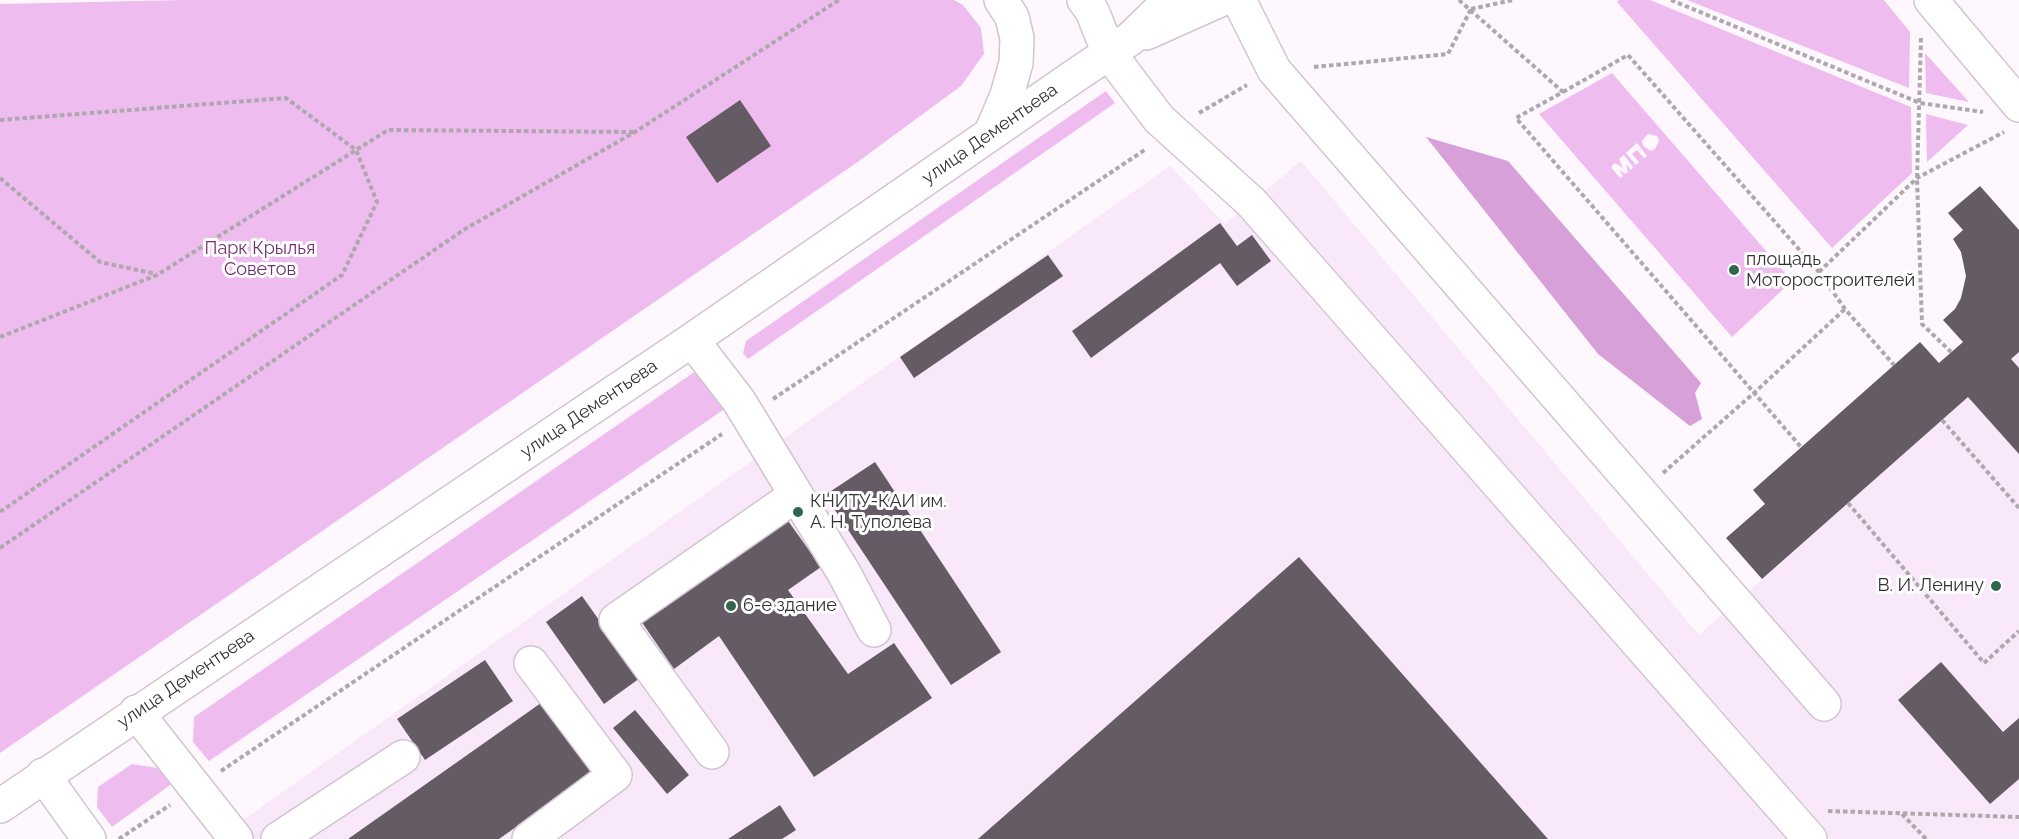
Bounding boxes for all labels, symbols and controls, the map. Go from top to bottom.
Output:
street label: улица Дементьева [918,79,1062,189]
park label: Парк Крылья Советов [205,238,315,280]
place label: площадь Моторостроителей [1746,249,1915,292]
marker: площадь Моторостроителей [1727,263,1741,277]
street label: улица Дементьева [516,355,662,463]
place label: КНИТУ-КАИ им. А. Н. Туполева [810,491,947,534]
marker: КНИТУ-КАИ им. А. Н. Туполева [791,505,805,519]
place label: В. И. Ленину [1877,575,1984,597]
marker: В. И. Ленину [1989,579,2003,593]
place label: 6-е здание [743,595,837,617]
marker: 6-е здание [724,599,738,613]
street label: улица Дементьева [113,625,259,733]

